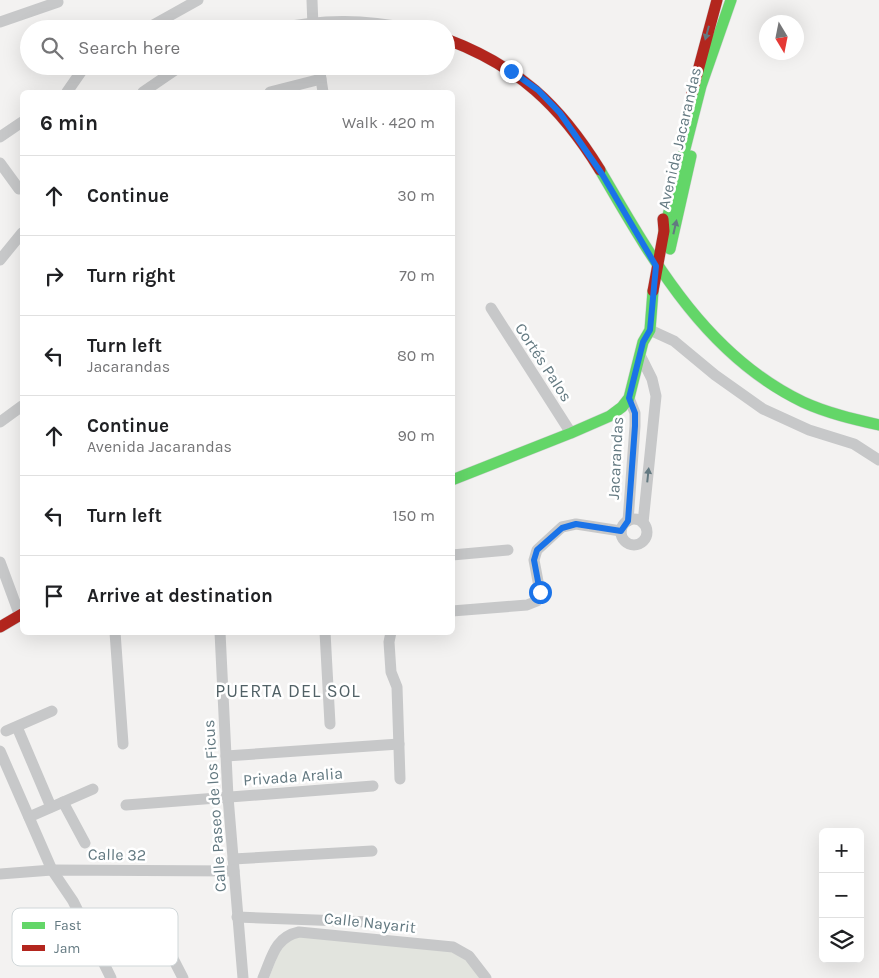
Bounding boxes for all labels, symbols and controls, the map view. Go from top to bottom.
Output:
north arrow [759,15,804,60]
search box [20,20,455,75]
one-way arrow [703,25,711,40]
icon: search [38,34,66,62]
text: Search here [78,37,180,59]
route end [500,60,523,83]
street label: Avenida Jacarandas [654,65,705,211]
text: 6 min [40,111,98,135]
text: Walk · 420 m [342,113,435,132]
icon: ahead [40,182,68,210]
text: Continue [87,185,169,207]
text: 30 m [397,186,435,205]
one-way arrow [671,219,679,234]
icon: right [40,262,68,290]
text: Turn right [87,265,176,287]
text: 70 m [399,266,435,285]
street label: Cortés Palos [511,319,576,405]
text: Turn left [87,335,162,357]
icon: left [40,342,68,370]
text: 80 m [397,346,435,365]
text: Jacarandas [87,357,170,376]
text: Continue [87,415,169,437]
street label: Jacarandas [604,416,627,500]
icon: ahead [40,422,68,450]
text: 90 m [397,426,435,445]
text: Avenida Jacarandas [87,437,232,456]
one-way arrow [644,467,652,483]
icon: left [40,502,68,530]
text: Turn left [87,505,162,527]
text: 150 m [392,506,435,525]
route start [529,581,552,604]
icon: arrive [40,582,68,610]
text: Arrive at destination [87,585,273,607]
district label: PUERTA DEL SOL [215,680,361,702]
street label: Calle Paseo de los Ficus [199,719,230,893]
street label: Privada Aralia [242,764,344,789]
map controls [819,828,864,963]
button: + [819,828,864,873]
street label: Calle 32 [88,844,146,865]
button: − [819,873,864,918]
legend [12,908,178,966]
street label: Calle Nayarit [323,908,417,937]
text: Fast [54,917,81,934]
button: layers [819,918,864,963]
text: Jam [54,940,80,957]

